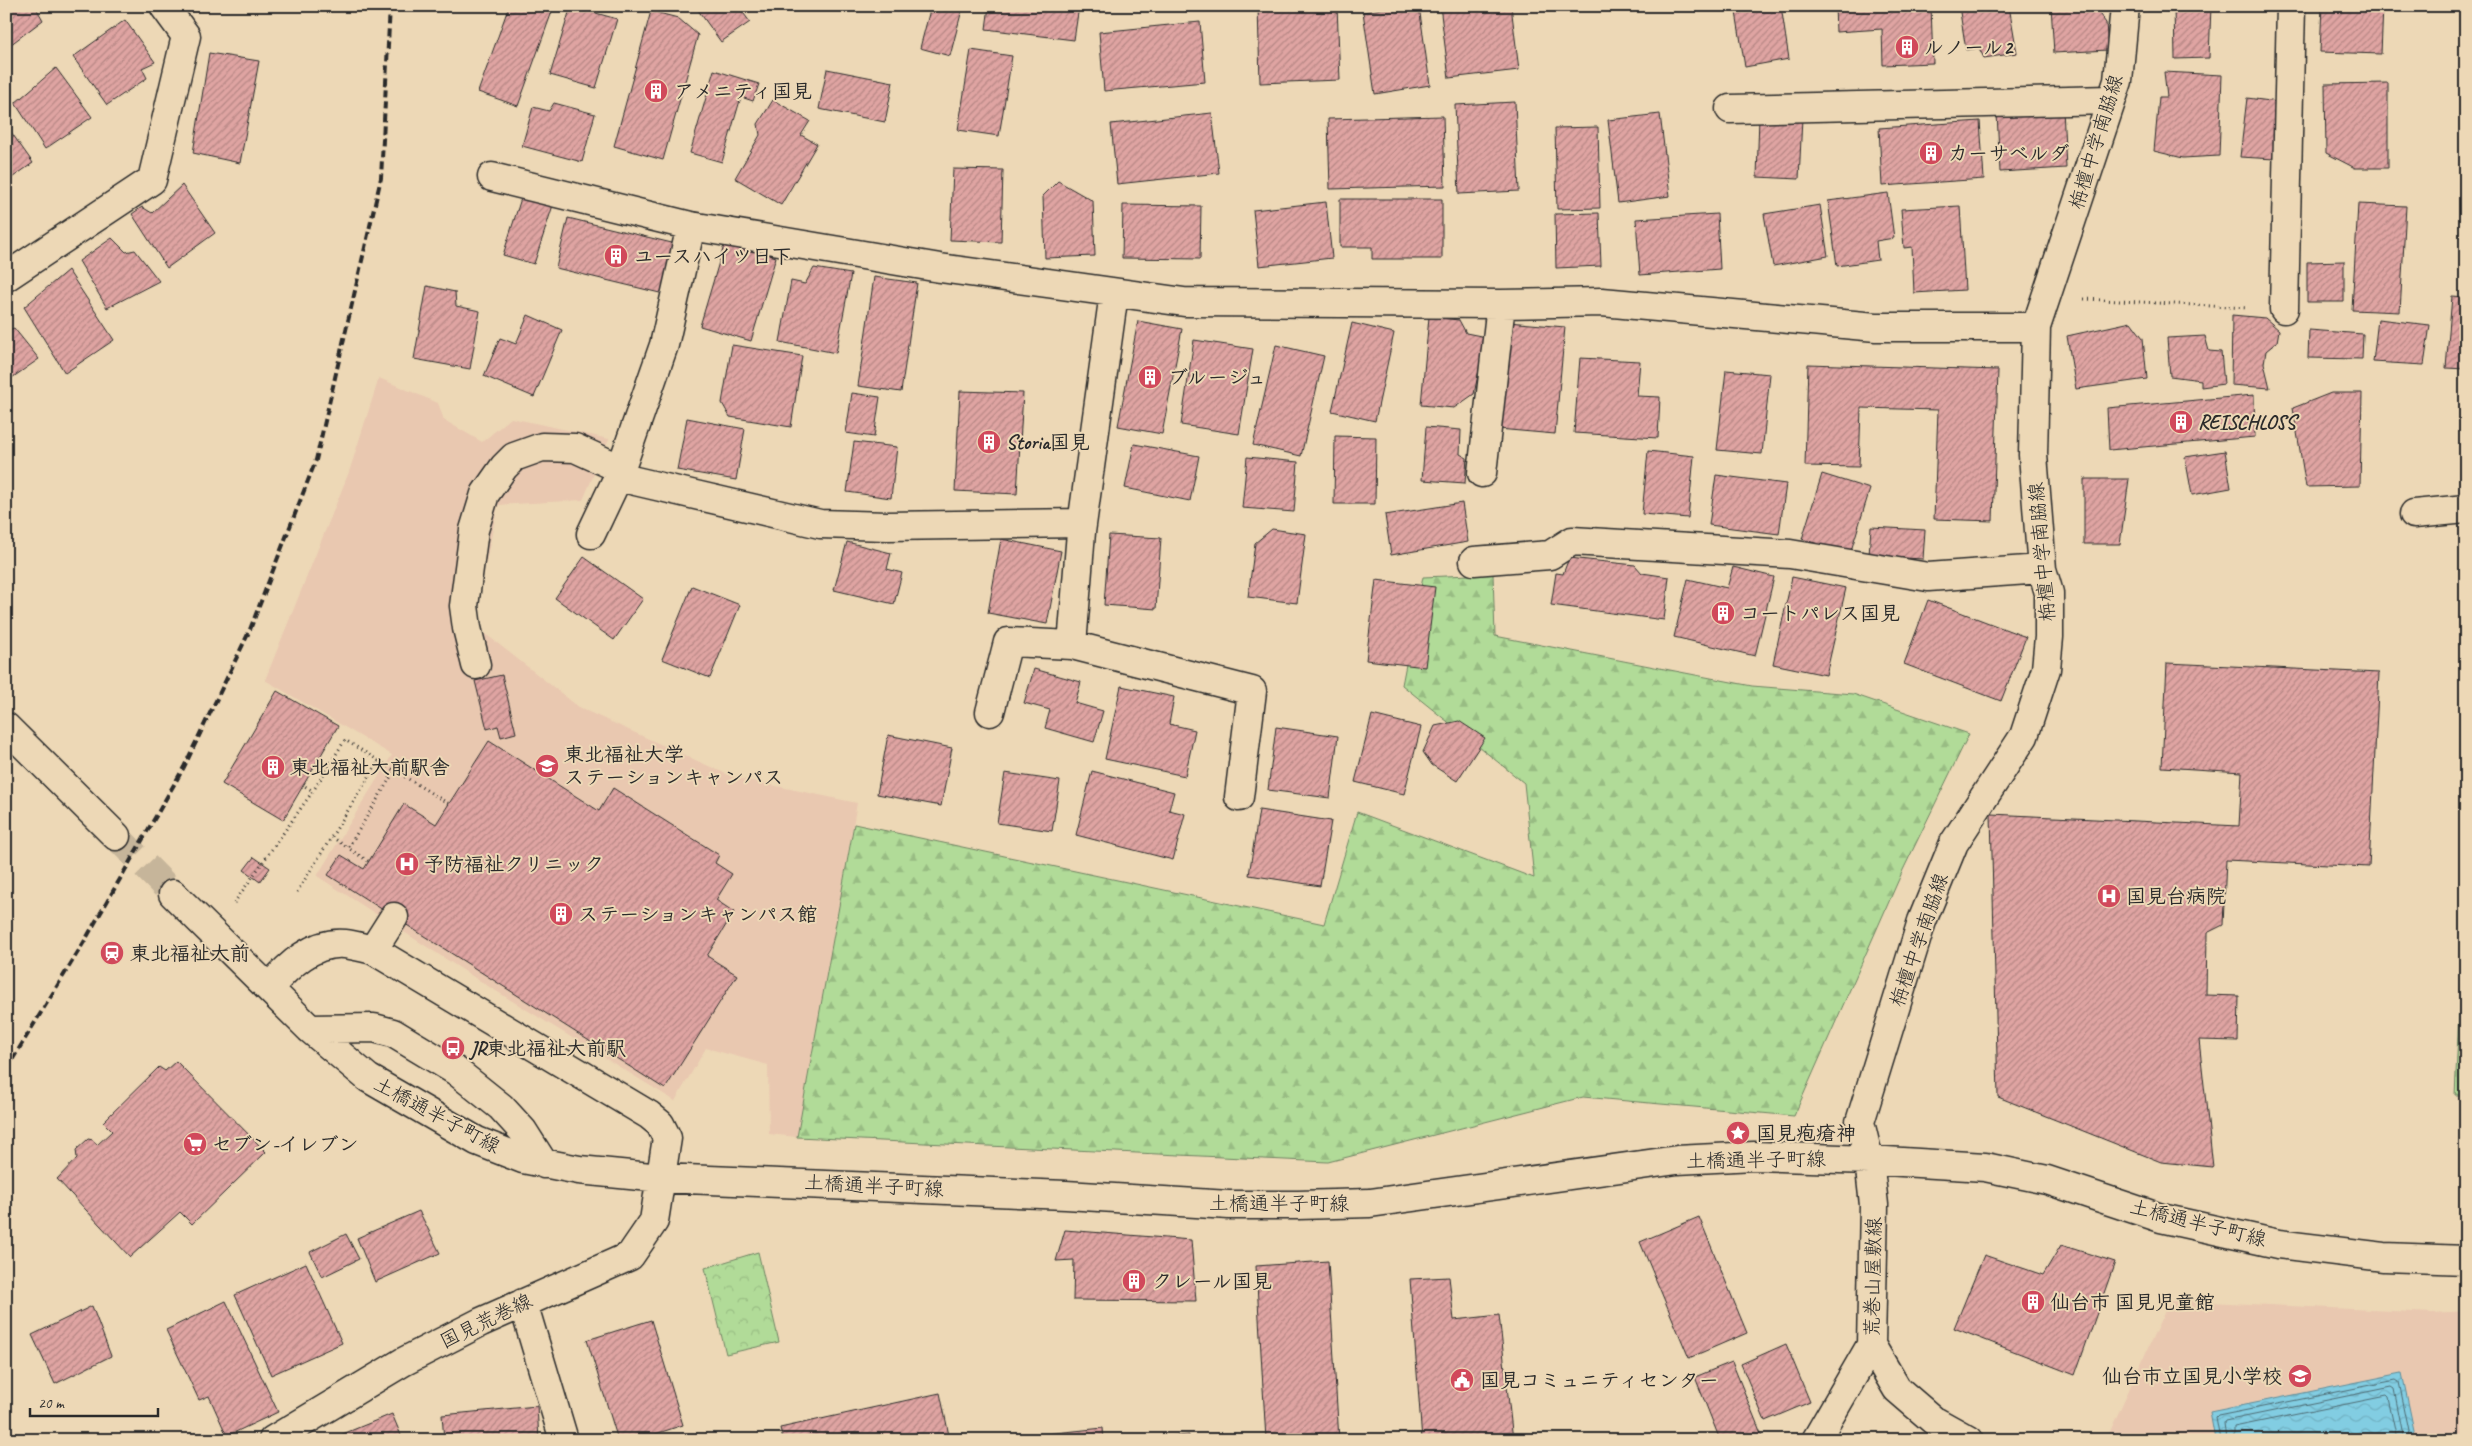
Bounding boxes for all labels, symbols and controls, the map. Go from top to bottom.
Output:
building icon: ルノール2 [1894,34,1920,60]
place label: ルノール2 [1924,35,2014,60]
street label: 栴檀中学南脇線 [2064,71,2128,213]
building icon: アメニティ国見 [643,78,669,104]
place label: アメニティ国見 [674,79,812,104]
building icon: カーサベルダ [1918,140,1944,166]
place label: カーサベルダ [1948,141,2069,166]
building icon: ユースハイツ日下 [603,243,629,269]
place label: ユースハイツ日下 [634,244,792,269]
building icon: ブルージュ [1137,364,1163,390]
place label: ブルージュ [1168,365,1266,390]
building icon: REISCHLOSS [2168,409,2194,435]
place label: REISCHLOSS [2198,410,2300,435]
building icon: Storia国見 [976,429,1002,455]
place label: Storia国見 [1006,430,1090,455]
street label: 栴檀中学南脇線 [2023,481,2061,623]
building icon: コートパレス国見 [1710,600,1736,626]
place label: コートパレス国見 [1740,601,1900,626]
place label: 東北福祉大学 ステーションキャンパス [564,742,783,790]
school or university icon: 東北福祉大学 ステーションキャンパス [534,753,560,779]
building icon: 東北福祉大前駅舎 [260,754,286,780]
place label: 東北福祉大前駅舎 [290,755,450,780]
hospital icon: 予防福祉クリニック [394,851,420,877]
place label: 予防福祉クリニック [424,852,604,877]
street label: 栴檀中学南脇線 [1884,870,1954,1010]
hospital icon: 国見台病院 [2096,883,2122,909]
place label: 国見台病院 [2126,884,2226,909]
building icon: ステーションキャンパス館 [548,901,574,927]
place label: ステーションキャンパス館 [578,902,817,927]
station icon: 東北福祉大前 [99,940,125,966]
place label: 東北福祉大前 [130,941,250,966]
bus stop icon: JR東北福祉大前駅 [440,1035,466,1061]
place label: JR東北福祉大前駅 [468,1036,626,1061]
street label: 土橋通半子町線 [369,1071,505,1159]
place icon: 国見疱瘡神 [1725,1120,1751,1146]
place label: 国見疱瘡神 [1756,1121,1856,1146]
supermarket icon: セブン-イレブン [182,1131,208,1157]
place label: セブン-イレブン [212,1132,359,1157]
street label: 土橋通半子町線 [1686,1146,1826,1174]
street label: 土橋通半子町線 [803,1170,945,1202]
street label: 土橋通半子町線 [1209,1191,1349,1216]
street label: 土橋通半子町線 [2127,1194,2269,1252]
street label: 荒巻山屋敷線 [1859,1217,1887,1337]
building icon: クレール国見 [1121,1268,1147,1294]
place label: クレール国見 [1152,1269,1272,1294]
street label: 国見荒巻線 [436,1288,536,1354]
building icon: 仙台市 国見児童館 [2020,1289,2046,1315]
place label: 仙台市 国見児童館 [2050,1290,2215,1315]
school or university icon: 仙台市立国見小学校 [2287,1363,2313,1389]
place label: 仙台市立国見小学校 [2102,1364,2282,1389]
public building icon: 国見コミュニティセンター [1449,1367,1475,1393]
place label: 国見コミュニティセンター [1480,1368,1719,1393]
scale bar [30,1386,158,1418]
text: 20 m [38,1394,65,1413]

